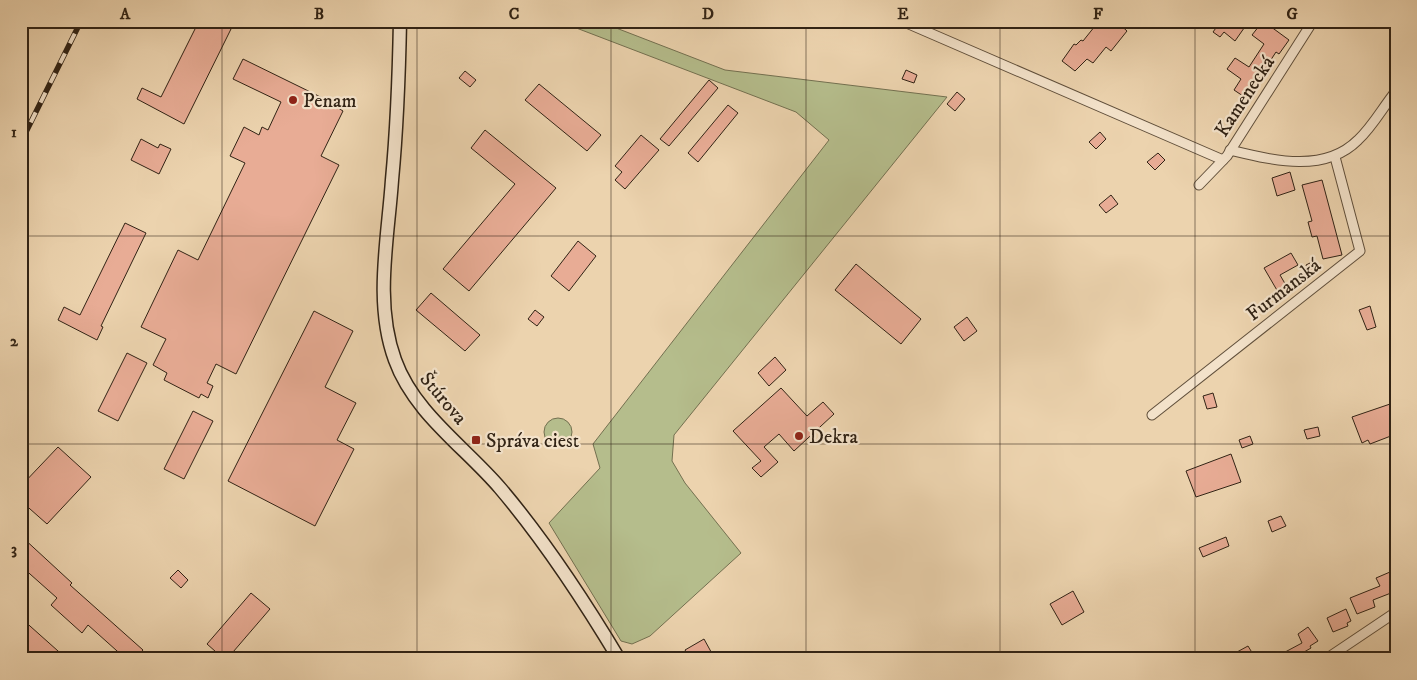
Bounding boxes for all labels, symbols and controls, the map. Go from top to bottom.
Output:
text: A [119,4,131,24]
text: B [314,4,324,24]
text: C [509,4,519,24]
text: D [702,4,714,24]
text: E [897,4,909,24]
text: F [1093,4,1103,24]
text: G [1286,4,1298,24]
street label: Kamenecká [1210,51,1281,142]
place label: Penam [303,89,357,114]
marker: Penam [287,94,299,106]
text: 1 [11,122,17,142]
street label: Furmanská [1242,253,1327,327]
text: 2 [10,331,19,351]
street label: Štúrova [414,367,473,431]
place label: Dekra [809,425,859,450]
place label: Správa ciest [486,429,579,454]
marker: Dekra [793,430,805,442]
marker: Správa ciest [470,434,482,446]
text: 3 [11,539,17,559]

